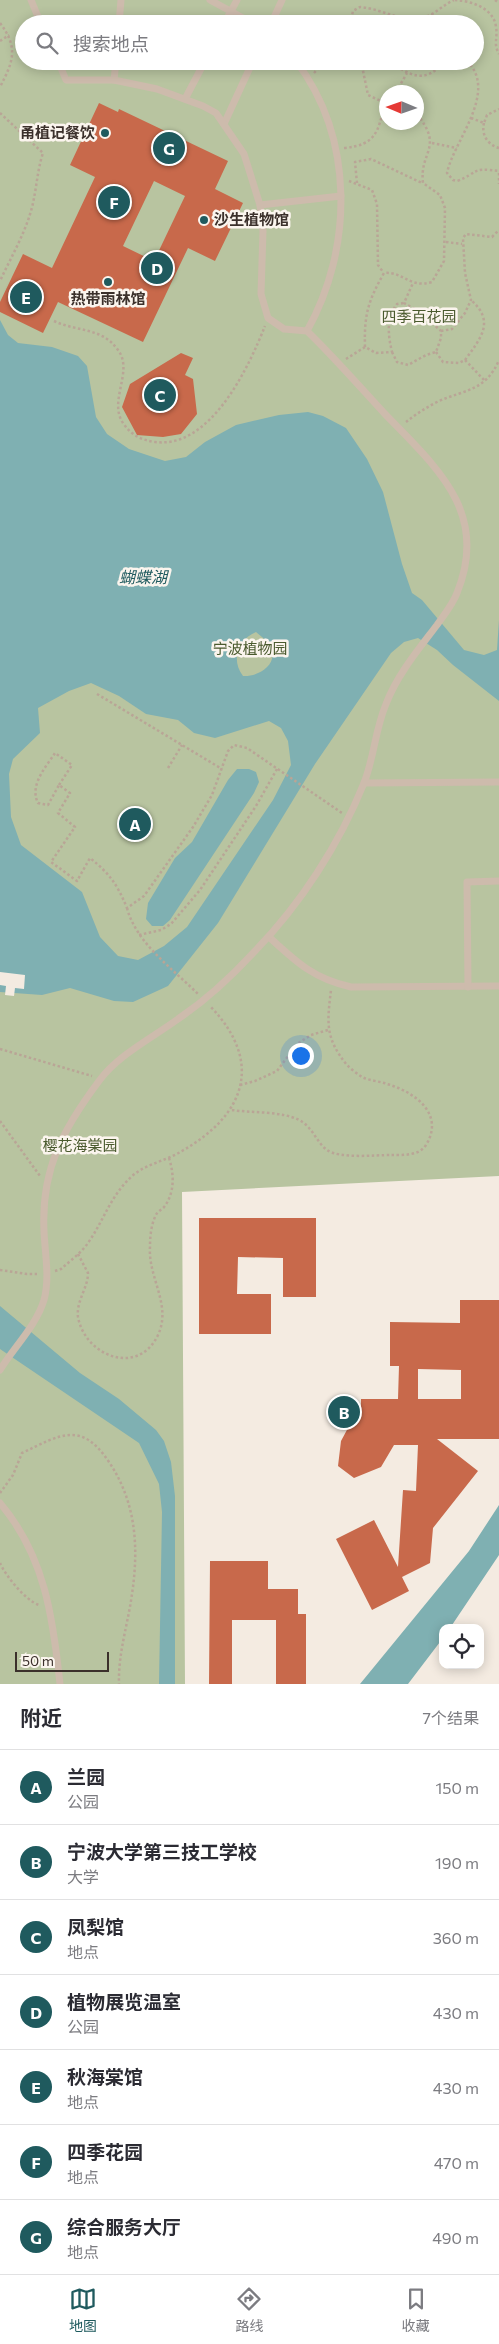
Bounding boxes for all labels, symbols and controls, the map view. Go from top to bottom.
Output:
search box [15,15,484,70]
icon: search [33,29,61,57]
text: 搜索地点 [73,32,149,55]
north arrow [379,85,424,130]
place label: 甬植记餐饮 [20,123,95,141]
marker: 甬植记餐饮 [99,127,111,139]
pin: G [153,129,185,167]
pin: F [98,183,130,221]
place label: 沙生植物馆 [214,210,289,228]
marker: 沙生植物馆 [198,214,210,226]
pin: D [141,249,173,287]
marker: 热带雨林馆 [102,276,114,288]
pin: E [10,278,42,316]
place label: 热带雨林馆 [70,289,146,307]
park label: 四季百花园 [381,307,457,325]
pin: C [144,376,176,414]
water label: 蝴蝶湖 [119,567,170,586]
park label: 宁波植物园 [212,639,288,657]
pin: A [119,805,151,843]
your location [288,1043,314,1069]
park label: 樱花海棠园 [42,1136,118,1154]
pin: B [328,1393,360,1431]
map controls [439,1624,484,1669]
button: locate [439,1624,484,1669]
scale bar [15,1649,109,1672]
text: 50 m [22,1652,54,1669]
text: 附近 [20,1705,62,1730]
text: 7个结果 [423,1708,479,1727]
text: 兰园 [67,1765,105,1788]
text: A [30,1778,42,1797]
text: 150 m [436,1778,479,1797]
text: 公园 [67,1792,99,1811]
text: 宁波大学第三技工学校 [67,1840,257,1863]
text: B [31,1853,41,1872]
text: 190 m [435,1853,479,1872]
text: 大学 [67,1867,99,1886]
text: 凤梨馆 [67,1915,124,1938]
text: C [31,1928,41,1947]
text: 360 m [433,1928,479,1947]
text: 地点 [67,1942,99,1961]
text: 植物展览温室 [67,1990,181,2013]
text: D [30,2003,42,2022]
text: 430 m [433,2003,479,2022]
text: 公园 [67,2017,99,2036]
text: 秋海棠馆 [67,2065,143,2088]
text: E [31,2078,41,2097]
text: 430 m [433,2078,479,2097]
text: 地点 [67,2092,99,2111]
text: 四季花园 [67,2140,143,2163]
text: F [31,2153,41,2172]
text: 470 m [434,2153,479,2172]
text: 地点 [67,2167,99,2186]
text: 综合服务大厅 [67,2215,181,2238]
text: G [30,2228,42,2247]
text: 490 m [432,2228,479,2247]
text: 地点 [67,2242,99,2261]
tab: 地图 [69,2285,97,2335]
tab: 路线 [235,2285,263,2335]
tab: 收藏 [402,2285,430,2335]

